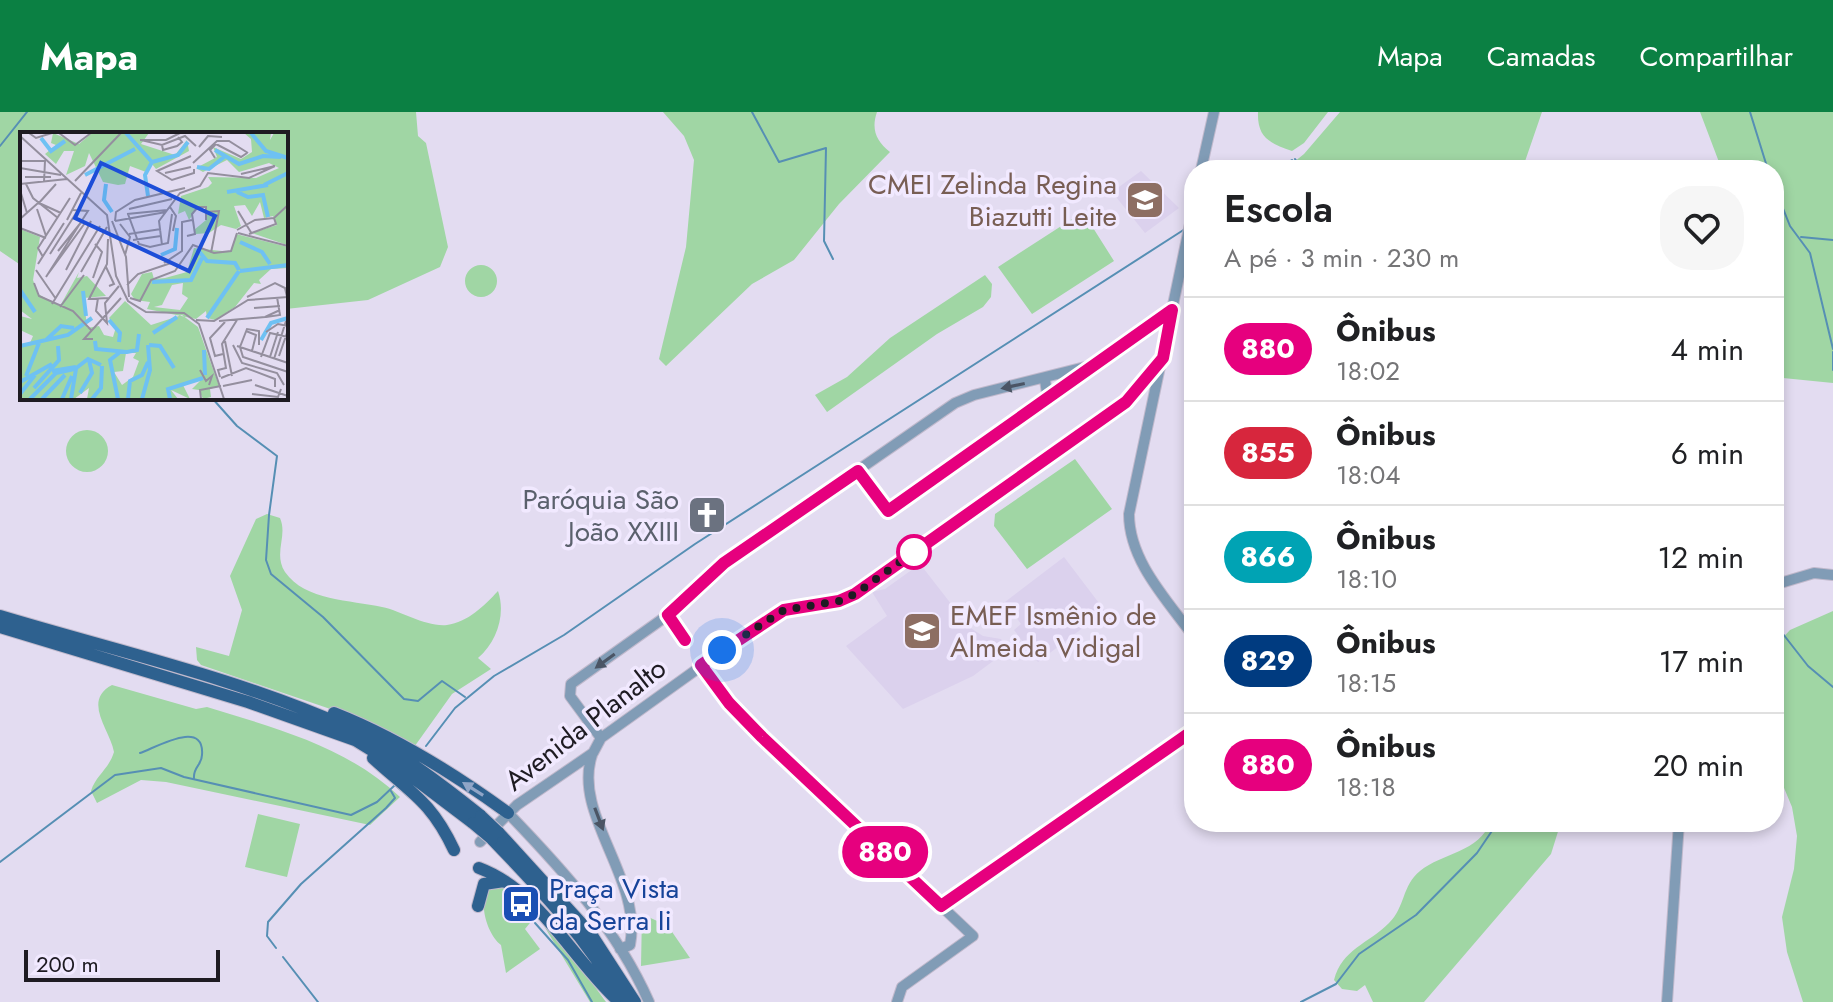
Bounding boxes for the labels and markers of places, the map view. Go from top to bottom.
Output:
place label: CMEI Zelinda Regina Biazutti Leite [868,164,1117,237]
school or university icon: CMEI Zelinda Regina Biazutti Leite [1124,179,1166,221]
place label: Paróquia São João XXIII [523,479,679,552]
church icon: Paróquia São João XXIII [686,494,728,536]
unlabelled marker [897,535,931,569]
place label: EMEF Ismênio de Almeida Vidigal [950,595,1156,668]
school or university icon: EMEF Ismênio de Almeida Vidigal [901,610,943,652]
place label: Praça Vista da Serra Ii [549,868,679,941]
bus stop icon: Praça Vista da Serra Ii [500,883,542,925]

